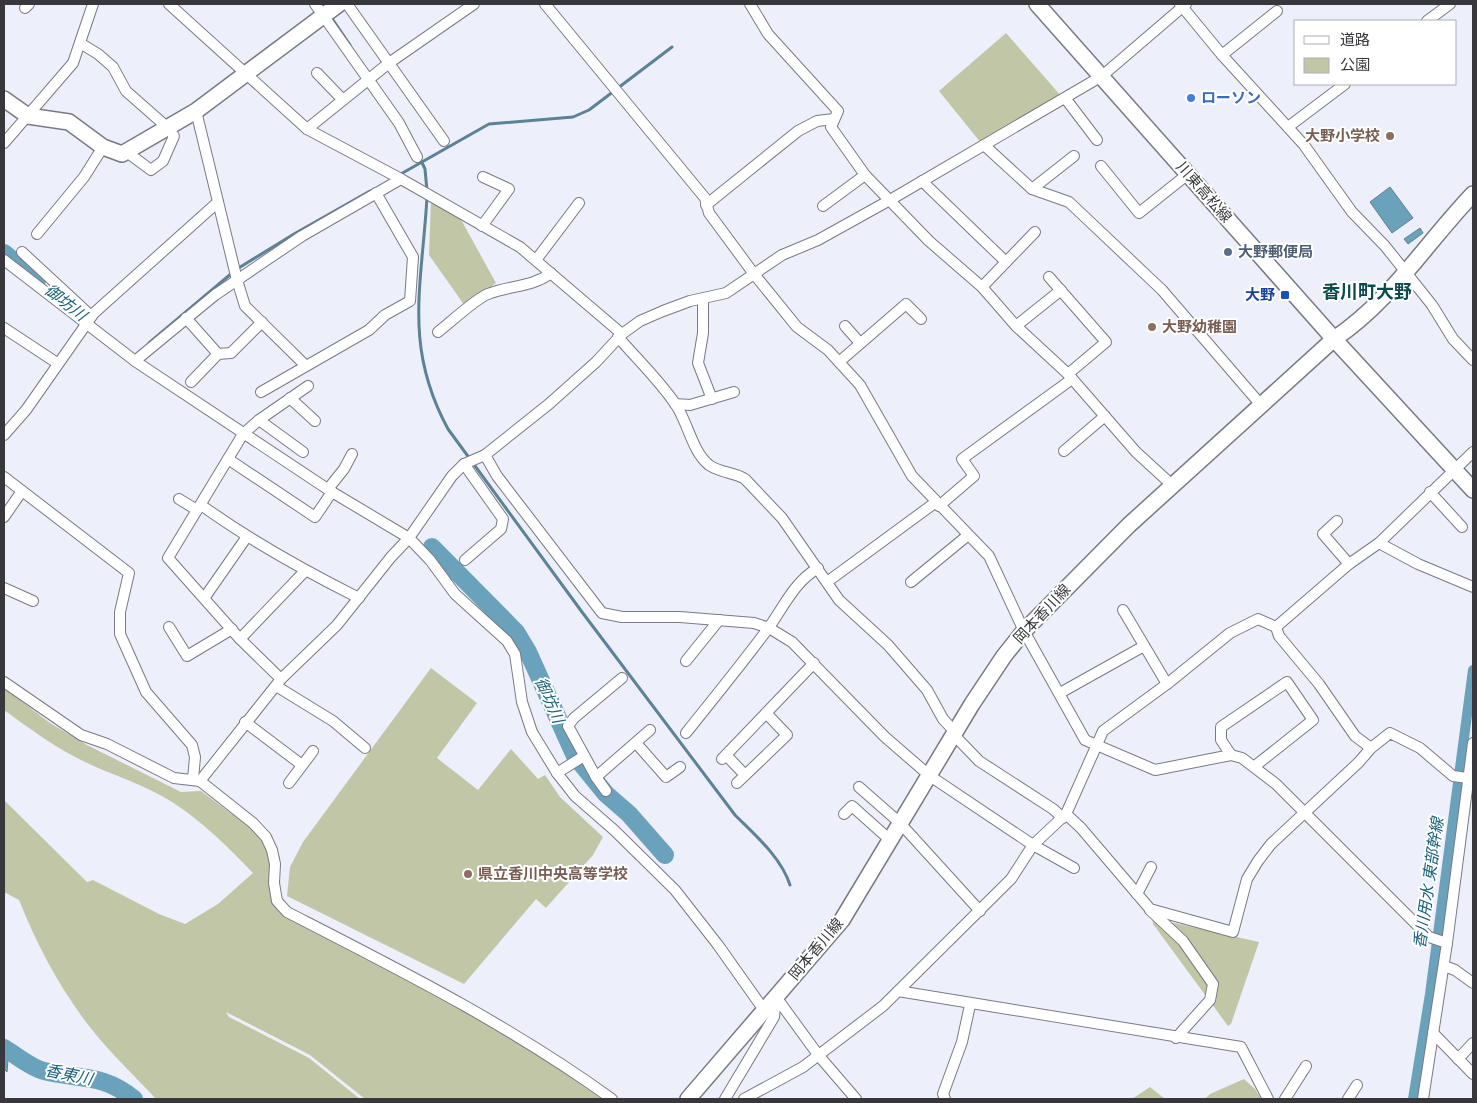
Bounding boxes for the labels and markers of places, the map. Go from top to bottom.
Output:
place label: ローソン [1201,88,1261,107]
marker: ローソン [1185,92,1197,104]
place label: 大野小学校 [1305,126,1380,145]
marker: 大野小学校 [1384,130,1396,142]
place label: 大野郵便局 [1238,242,1313,261]
marker: 大野郵便局 [1222,246,1234,258]
place label: 大野 [1245,285,1275,304]
marker: 大野 [1279,289,1291,301]
place label: 大野幼稚園 [1162,317,1237,336]
marker: 大野幼稚園 [1146,321,1158,333]
place label: 県立香川中央高等学校 [478,864,628,883]
marker: 県立香川中央高等学校 [462,868,474,880]

